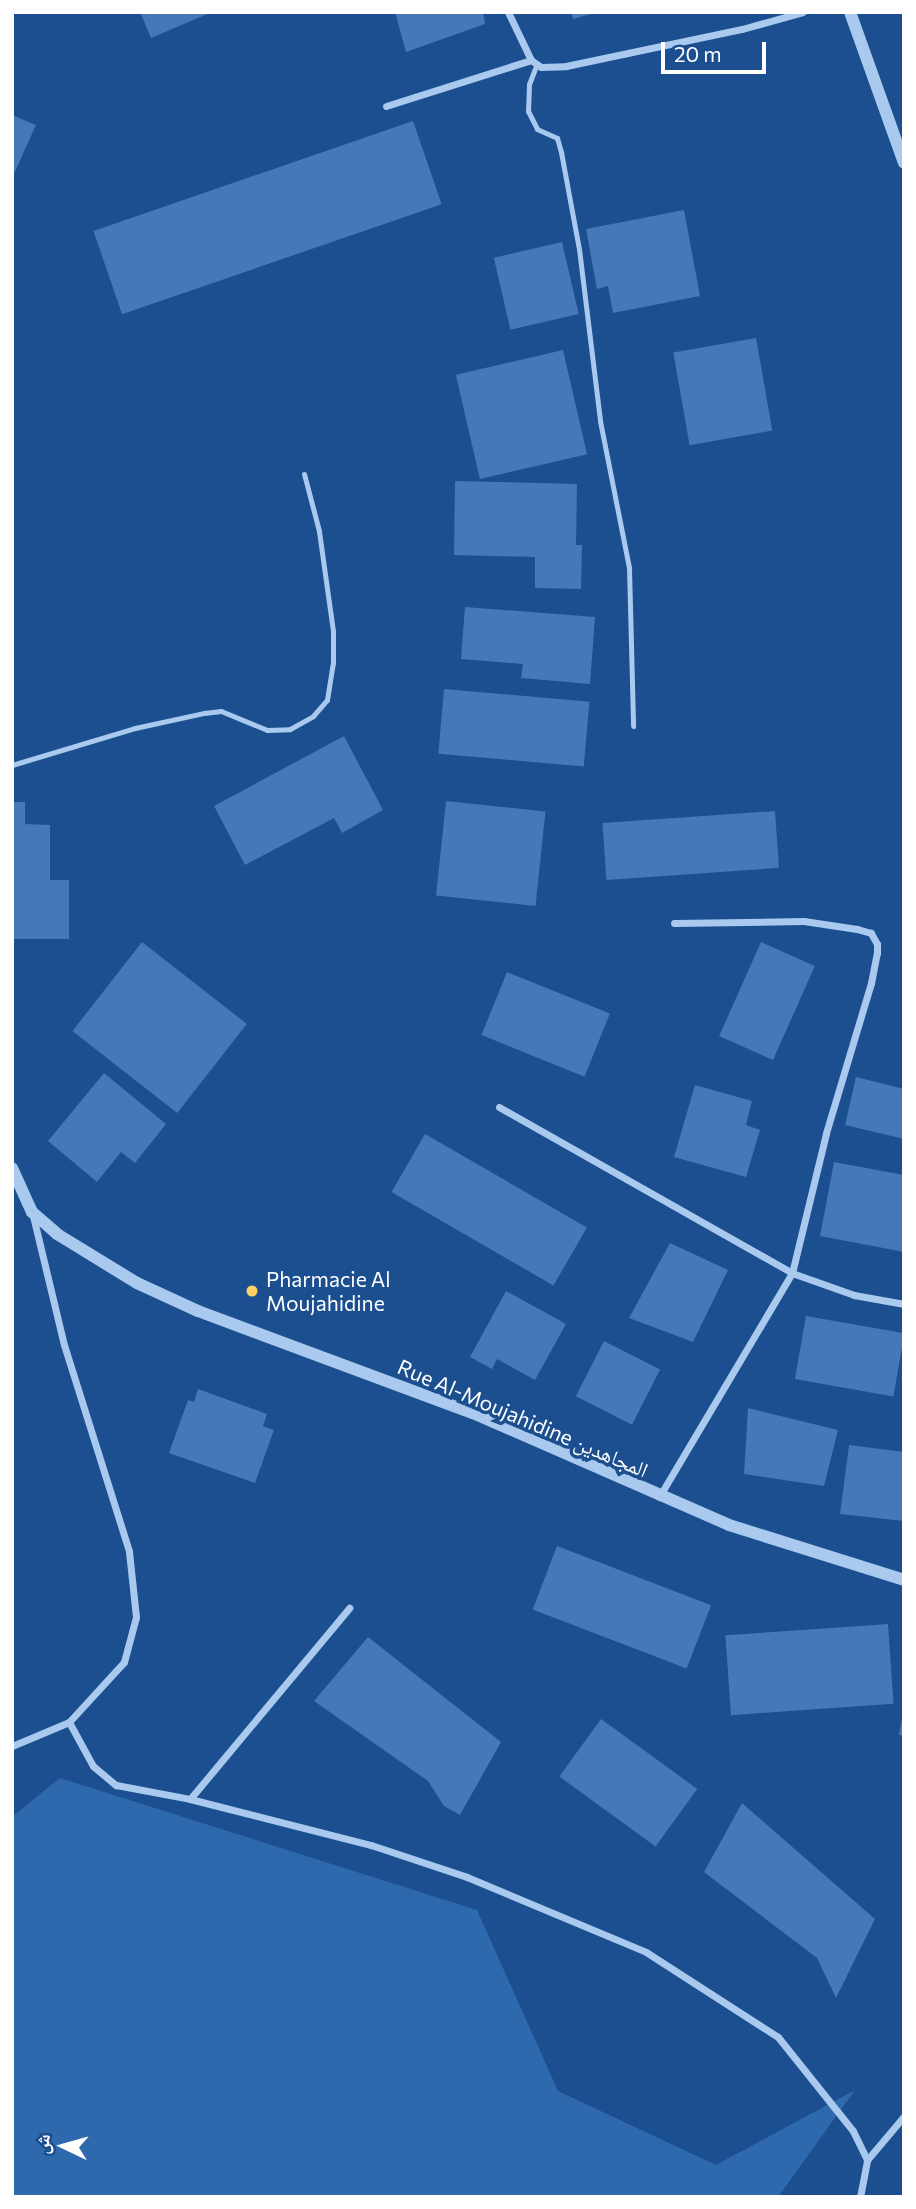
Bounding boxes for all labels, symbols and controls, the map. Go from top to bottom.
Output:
scale bar [664,28,769,72]
text: 20 m [674,41,722,66]
place label: Pharmacie Al Moujahidine [266,1266,391,1316]
marker: Pharmacie Al Moujahidine [244,1283,260,1299]
street label: Rue Al-Moujahidine المجاهدين [394,1354,652,1482]
north arrow [28,2111,98,2181]
text: ش [29,2133,54,2155]

